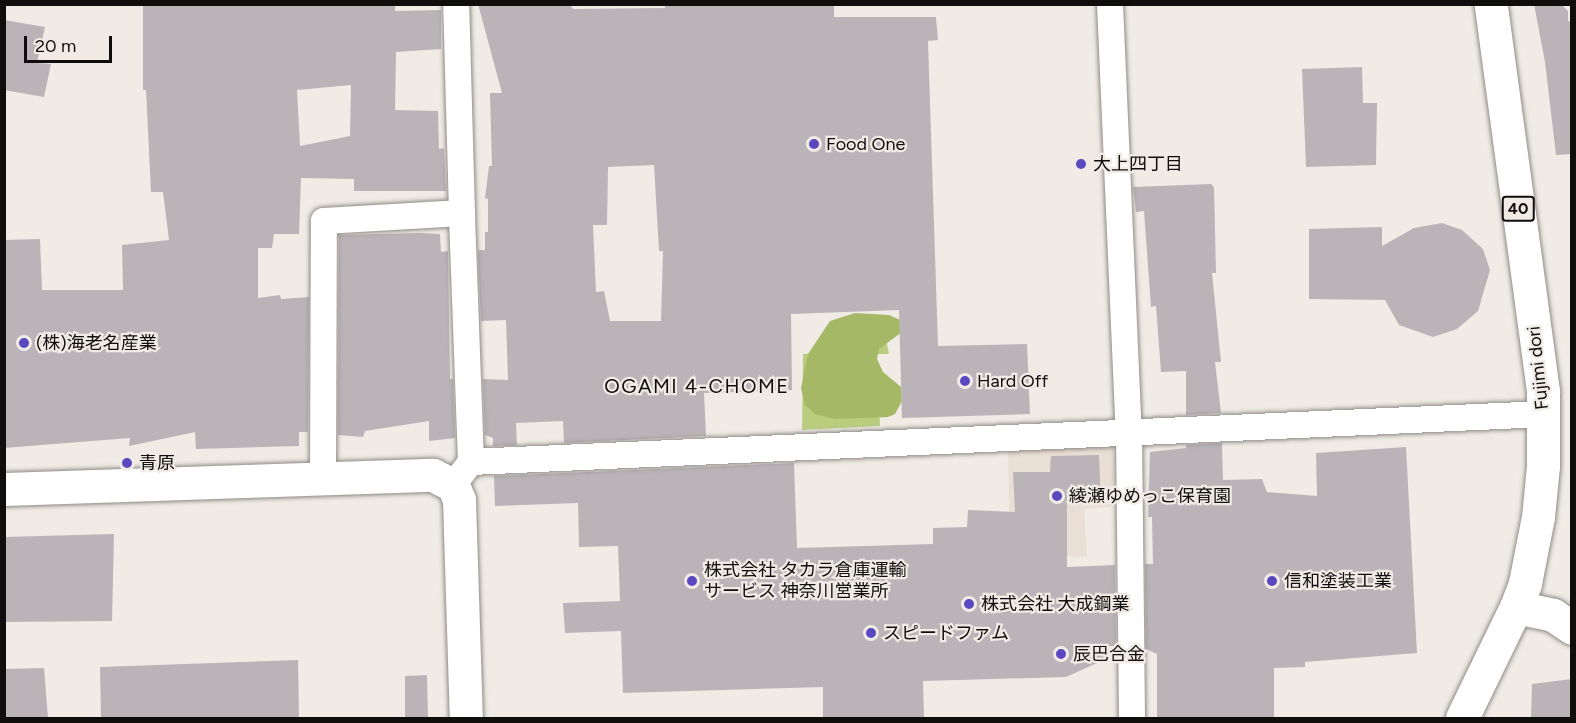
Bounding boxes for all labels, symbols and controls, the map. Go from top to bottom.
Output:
scale bar [27,24,116,62]
text: 20 m [35,35,76,57]
place label: Food One [826,133,905,155]
marker: Food One [807,137,821,151]
place label: 大上四丁目 [1093,153,1183,175]
marker: 大上四丁目 [1074,157,1088,171]
road number: 40 [1502,196,1534,222]
street label: Fujimi dori [1523,325,1553,411]
place label: (株)海老名産業 [36,332,157,354]
marker: (株)海老名産業 [17,336,31,350]
place label: Hard Off [977,370,1048,392]
district label: OGAMI 4-CHOME [604,374,790,398]
marker: Hard Off [958,374,972,388]
place label: 青原 [139,452,175,474]
marker: 青原 [120,456,134,470]
place label: 綾瀬ゆめっこ保育園 [1069,485,1231,507]
marker: 綾瀬ゆめっこ保育園 [1050,489,1064,503]
place label: 株式会社 タカラ倉庫運輸 サービス 神奈川営業所 [704,560,906,602]
place label: 信和塗装工業 [1284,570,1392,592]
marker: 株式会社 タカラ倉庫運輸 サービス 神奈川営業所 [685,574,699,588]
marker: 信和塗装工業 [1265,574,1279,588]
place label: 株式会社 大成鋼業 [981,593,1129,615]
marker: 株式会社 大成鋼業 [962,597,976,611]
place label: スピードファム [883,622,1009,644]
marker: スピードファム [864,626,878,640]
place label: 辰巴合金 [1073,643,1145,665]
marker: 辰巴合金 [1054,647,1068,661]

